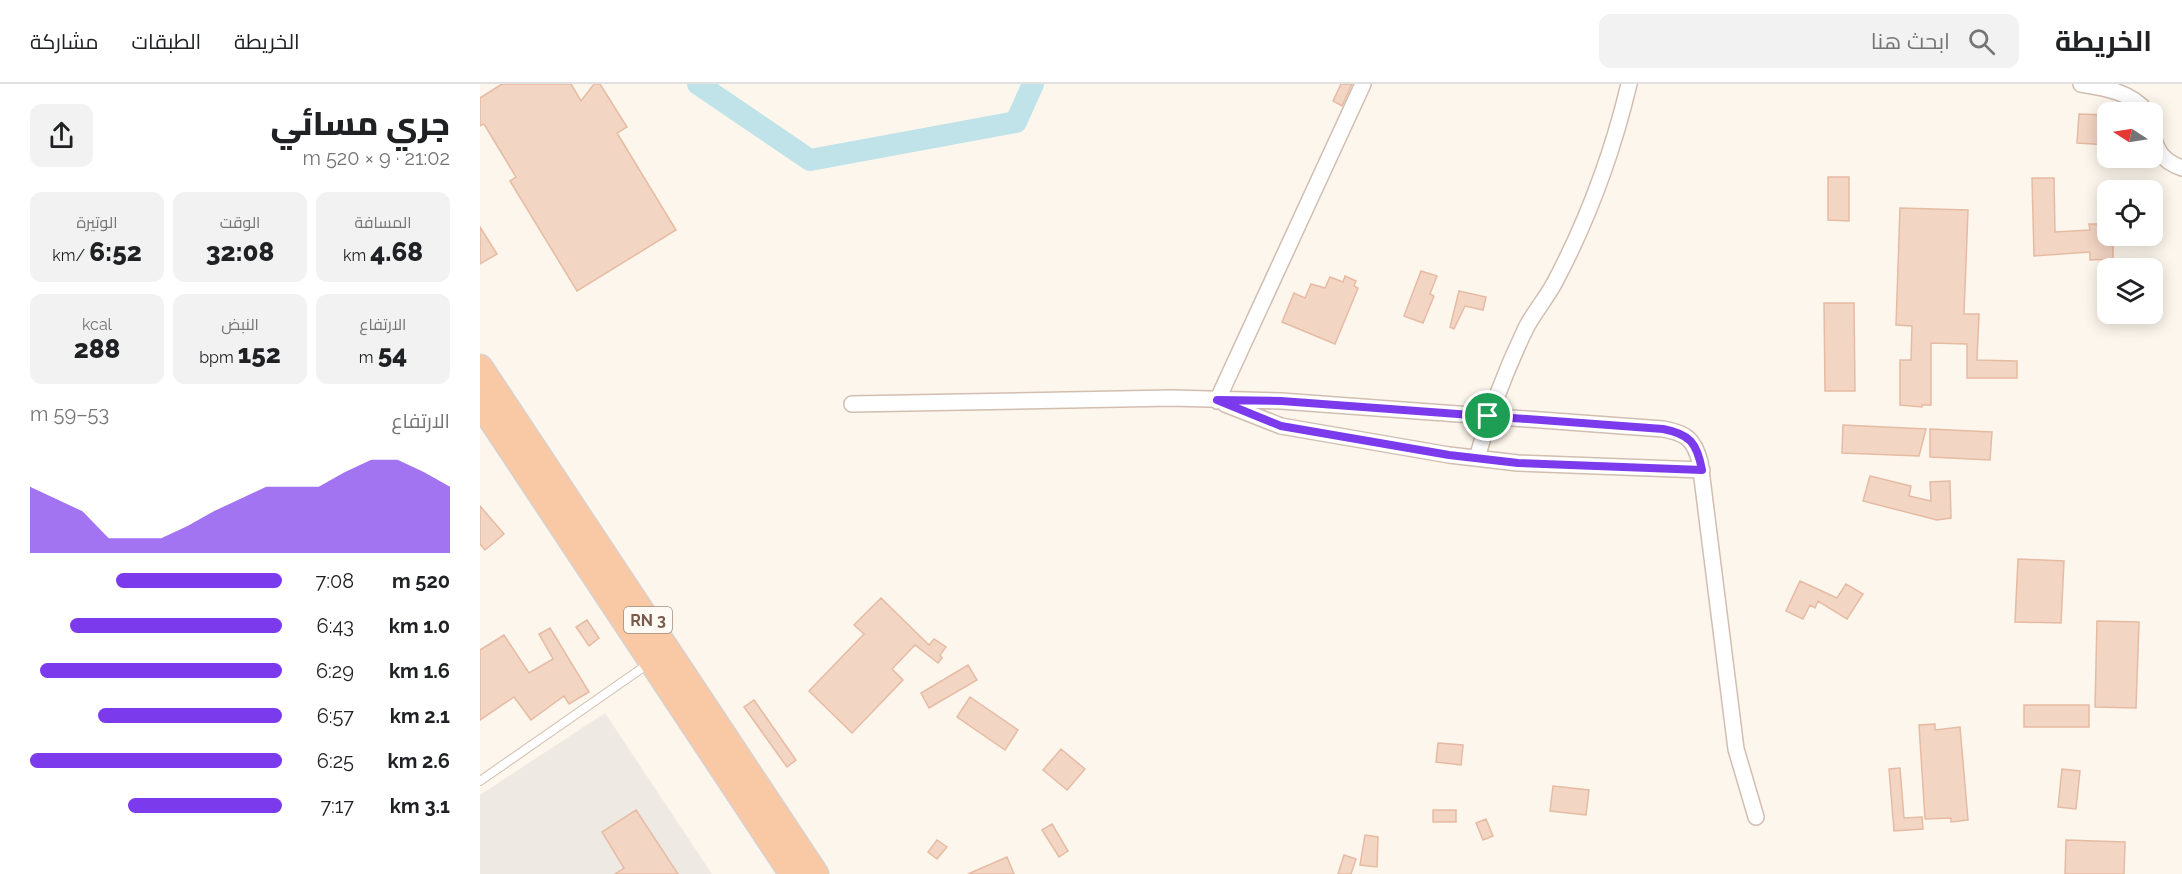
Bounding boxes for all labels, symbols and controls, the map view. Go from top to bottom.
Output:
search box [1599,14,2019,68]
icon: search [1965,25,1998,58]
text: الخريطة [2055,25,2152,58]
text: ابحث هنا [1871,28,1950,54]
text: مشاركة [30,29,99,54]
text: الطبقات [132,29,201,54]
text: الخريطة [234,29,300,54]
north arrow [2097,102,2163,168]
map controls [2097,102,2163,324]
button: share [30,104,93,167]
text: جري مسائي [270,104,450,143]
text: 21:02 · 9 × 520 m [302,146,450,170]
button: locate [2097,180,2163,246]
text: الوتيرة [76,213,118,232]
text: الوقت [220,213,260,232]
text: المسافة [355,213,411,232]
text: 6:52 [89,237,142,267]
text: 32:08 [206,237,274,267]
text: 4.68 [370,237,423,267]
text: /km [52,246,89,265]
text: km [343,246,370,265]
button: layers [2097,258,2163,324]
text: kcal [82,315,112,334]
text: النبض [221,315,259,334]
text: الارتفاع [360,315,406,334]
text: 288 [74,334,120,364]
text: 152 [238,339,281,369]
text: 54 [378,339,407,369]
text: bpm [199,348,238,367]
text: m [359,348,378,367]
pin [1462,390,1513,441]
icon: arrive [1471,399,1504,432]
text: 53–59 m [30,402,109,426]
text: الارتفاع [391,409,450,433]
text: 7:08 [315,569,354,593]
text: 520 m [392,569,450,593]
road number: RN 3 [624,607,672,633]
text: 6:43 [317,614,354,638]
text: 1.0 km [389,614,450,638]
text: 6:29 [316,659,354,683]
text: 1.6 km [389,659,450,683]
text: 6:57 [317,704,354,728]
text: 2.1 km [390,704,450,728]
text: 6:25 [317,749,354,773]
text: 2.6 km [387,749,450,773]
text: 7:17 [320,794,354,818]
text: 3.1 km [390,794,450,818]

